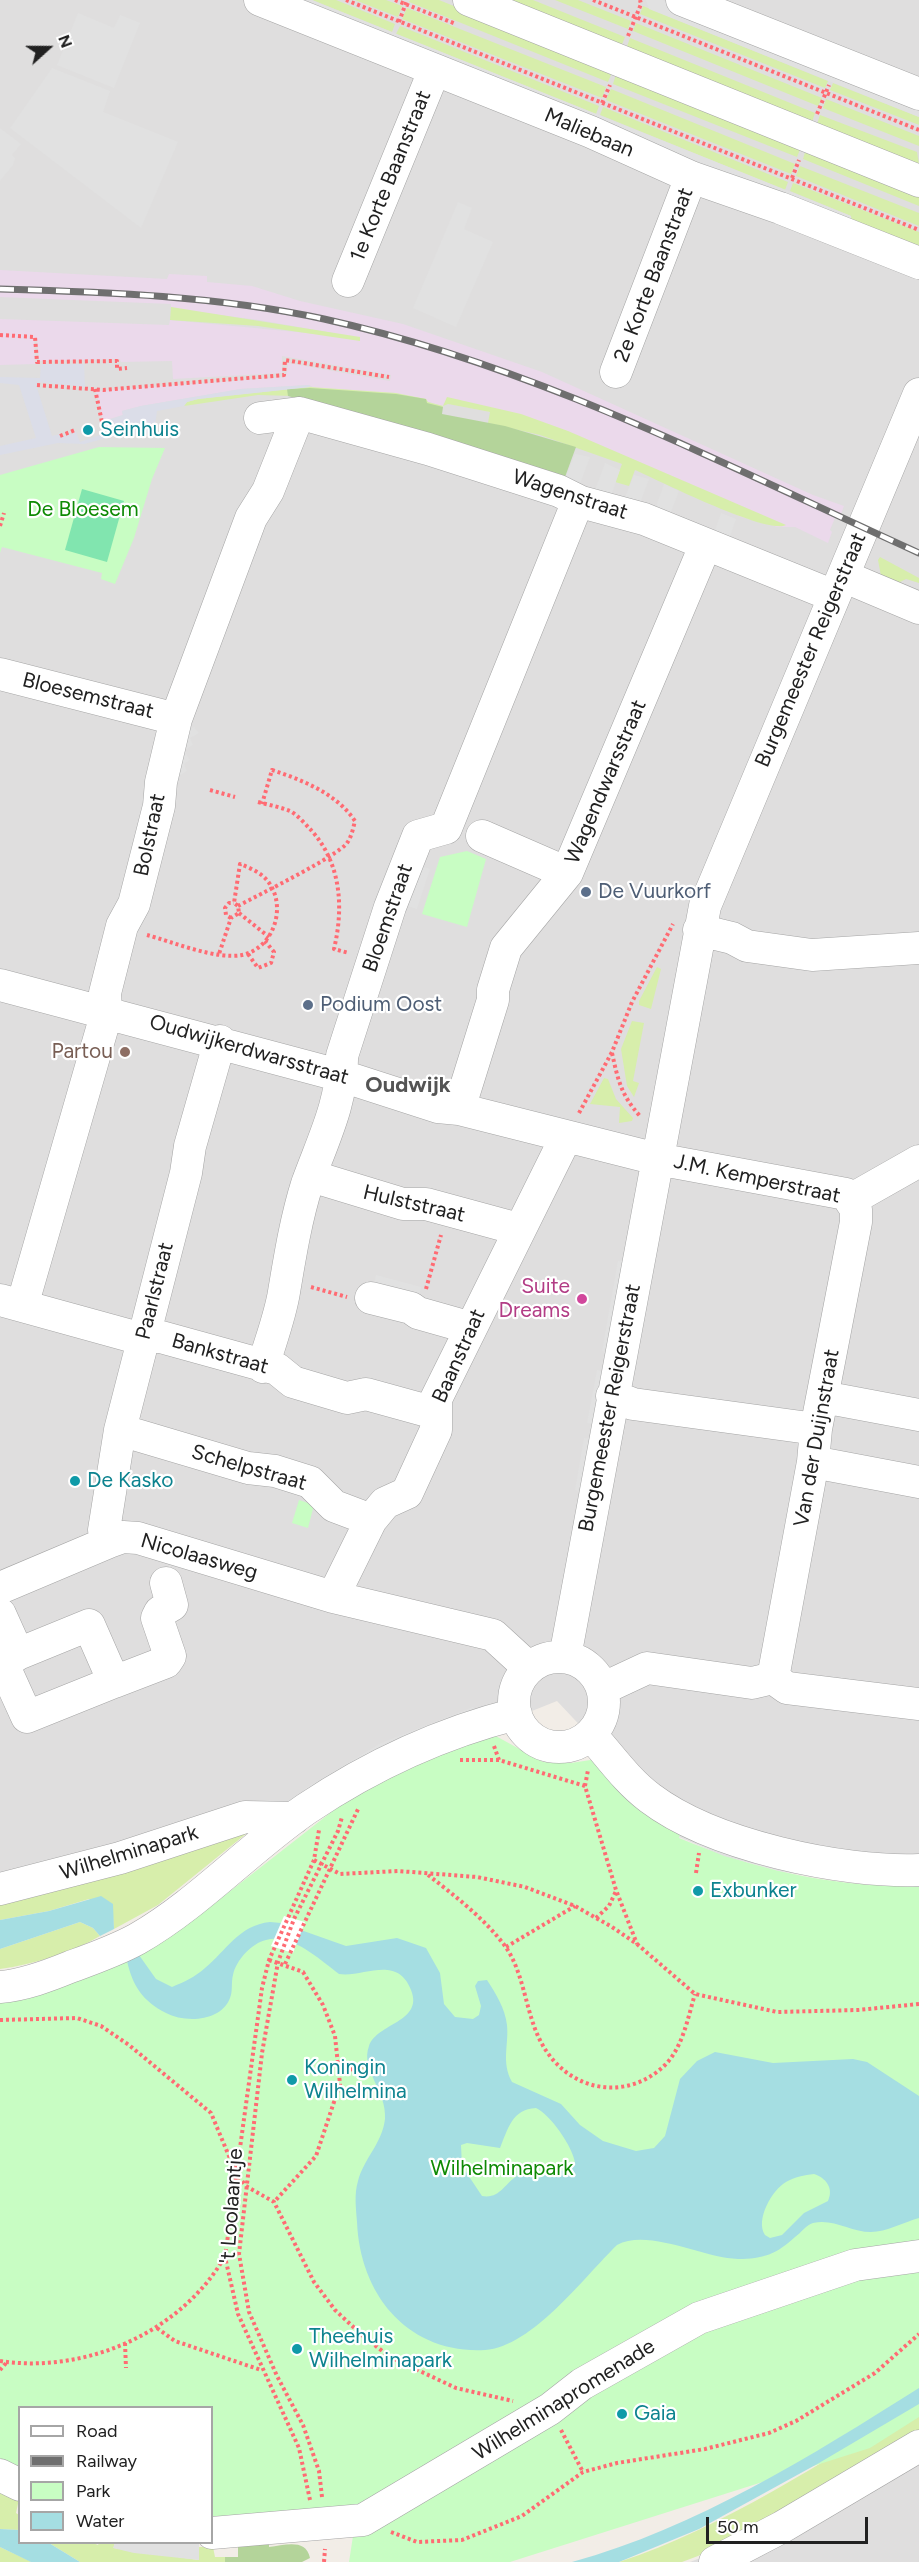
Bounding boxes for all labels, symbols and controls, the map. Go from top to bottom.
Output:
north arrow [18,18,78,78]
text: N [54,32,76,51]
street label: 1e Korte Baanstraat [345,87,437,265]
street label: Maliebaan [540,103,638,163]
street label: 2e Korte Baanstraat [609,184,699,366]
place label: Seinhuis [100,417,179,443]
marker: Seinhuis [81,423,95,437]
street label: Wagenstraat [509,465,631,525]
park label: De Bloesem [27,497,139,523]
street label: Burgemeester Reigerstraat [750,529,872,771]
street label: Bloesemstraat [20,668,156,724]
street label: Wagendwarsstraat [560,696,652,868]
street label: Bolstraat [129,791,171,879]
street label: Bloemstraat [358,860,418,976]
place label: De Vuurkorf [598,879,711,905]
marker: De Vuurkorf [579,885,593,899]
place label: Podium Oost [320,992,442,1018]
marker: Podium Oost [301,998,315,1012]
street label: Oudwijkerdwarsstraat [146,1009,352,1091]
place label: Partou [51,1039,113,1065]
marker: Partou [118,1045,132,1059]
district label: Oudwijk [365,1073,451,1099]
street label: J.M. Kemperstraat [671,1149,843,1209]
street label: Hulststraat [360,1180,468,1228]
street label: Paarlstraat [131,1240,179,1342]
place label: Suite Dreams [499,1274,570,1324]
street label: Burgemeester Reigerstraat [574,1282,646,1534]
marker: Suite Dreams [575,1292,589,1306]
street label: Baanstraat [427,1305,491,1407]
street label: Bankstraat [169,1328,271,1380]
street label: Van der Duijnstraat [789,1347,845,1529]
street label: Schelpstraat [189,1440,309,1496]
place label: De Kasko [87,1468,173,1494]
marker: De Kasko [68,1474,82,1488]
street label: Nicolaasweg [138,1528,260,1586]
street label: Wilhelminapark [57,1820,201,1886]
place label: Exbunker [710,1878,797,1904]
marker: Exbunker [691,1884,705,1898]
place label: Koningin Wilhelmina [304,2055,407,2105]
marker: Koningin Wilhelmina [285,2073,299,2087]
street label: 't Loolaantje [215,2148,249,2264]
park label: Wilhelminapark [430,2156,574,2182]
place label: Theehuis Wilhelminapark [309,2324,452,2374]
street label: Wilhelminapromenade [468,2334,660,2466]
marker: Theehuis Wilhelminapark [290,2342,304,2356]
place label: Gaia [634,2401,676,2427]
legend [18,2406,213,2544]
marker: Gaia [615,2407,629,2421]
text: Road [76,2420,117,2442]
text: Railway [76,2450,137,2472]
text: Park [76,2480,110,2502]
scale bar [709,2505,871,2543]
text: Water [76,2510,124,2532]
text: 50 m [717,2516,759,2538]

